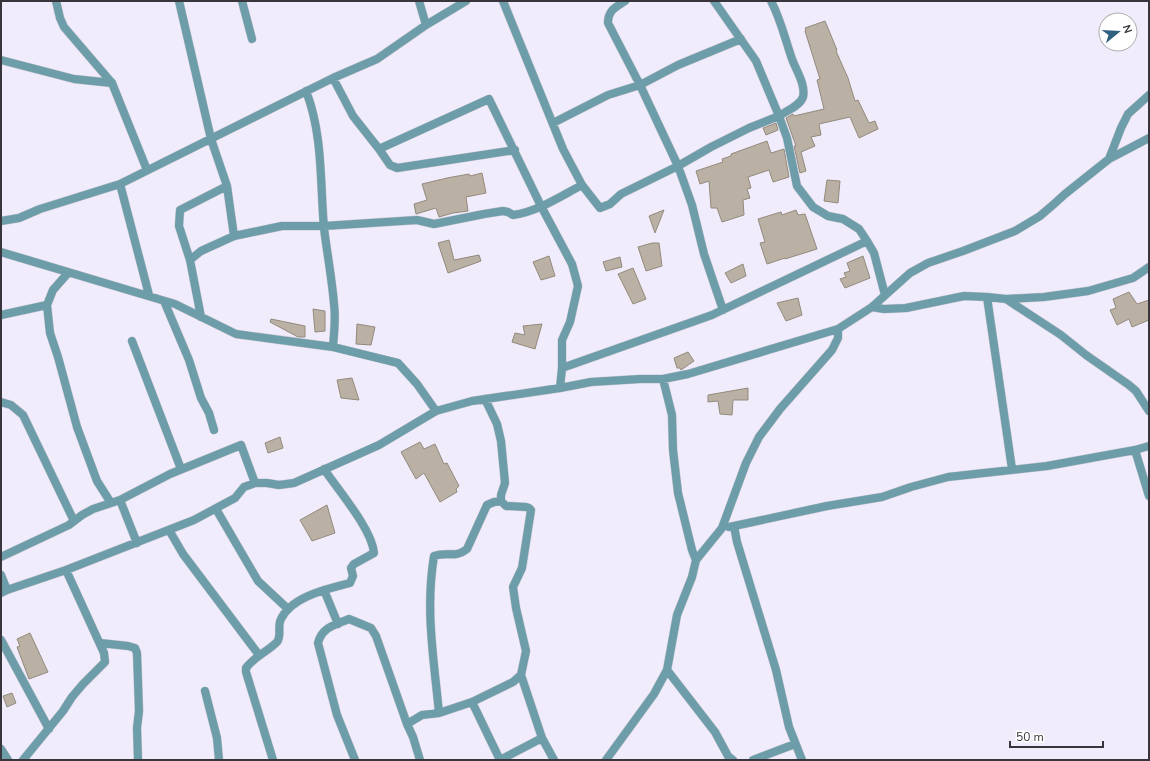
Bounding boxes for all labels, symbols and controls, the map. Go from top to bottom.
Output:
north arrow [1098,12,1138,52]
text: N [1119,23,1135,35]
scale bar [1010,723,1103,749]
text: 50 m [1016,729,1044,745]

